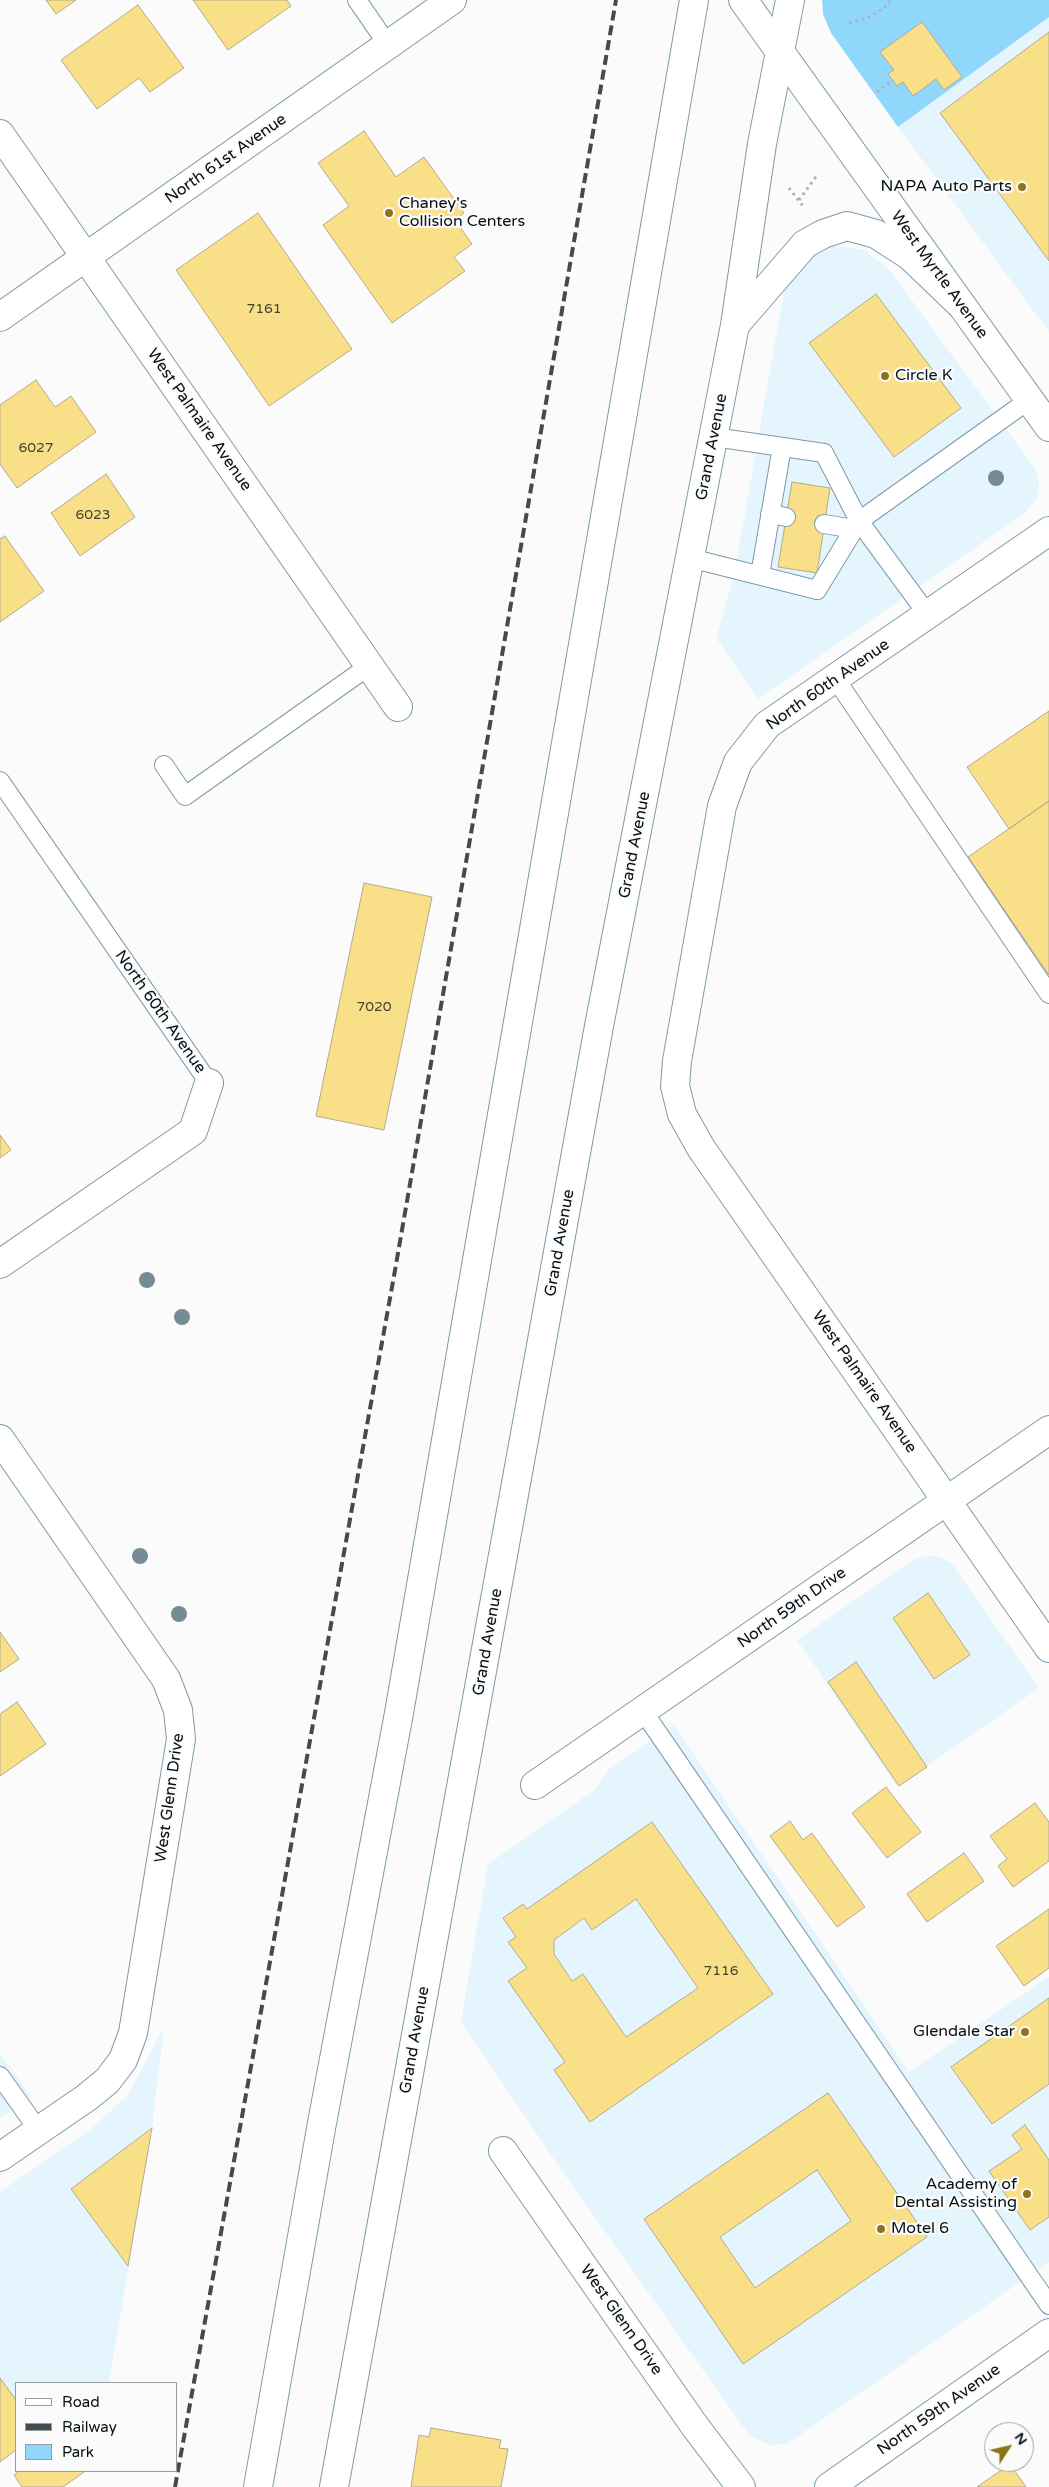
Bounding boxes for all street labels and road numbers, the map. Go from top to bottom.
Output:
street label: North 61st Avenue [162,110,290,208]
street label: West Myrtle Avenue [886,207,992,343]
street label: West Palmaire Avenue [142,345,256,495]
street label: Grand Avenue [692,392,732,502]
street label: North 60th Avenue [763,635,893,735]
street label: Grand Avenue [615,790,655,900]
street label: North 60th Avenue [110,947,210,1077]
street label: Grand Avenue [541,1188,579,1298]
street label: West Palmaire Avenue [807,1307,921,1457]
street label: North 59th Drive [734,1563,850,1653]
street label: Grand Avenue [469,1587,507,1697]
street label: West Glenn Drive [151,1732,189,1864]
street label: Grand Avenue [396,1985,434,2095]
street label: West Glenn Drive [576,2261,666,2379]
street label: North 59th Avenue [874,2360,1004,2460]

